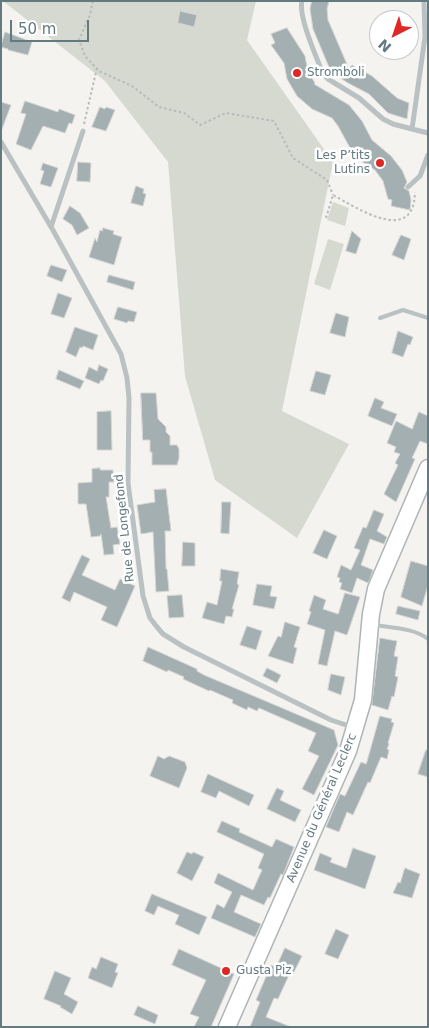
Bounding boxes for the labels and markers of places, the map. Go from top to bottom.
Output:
place label: Stromboli [307,66,365,80]
marker: Stromboli [291,67,303,79]
place label: Les P’tits Lutins [316,149,370,177]
marker: Les P’tits Lutins [374,157,386,169]
place label: Gusta Piz [236,964,292,978]
marker: Gusta Piz [220,965,232,977]

